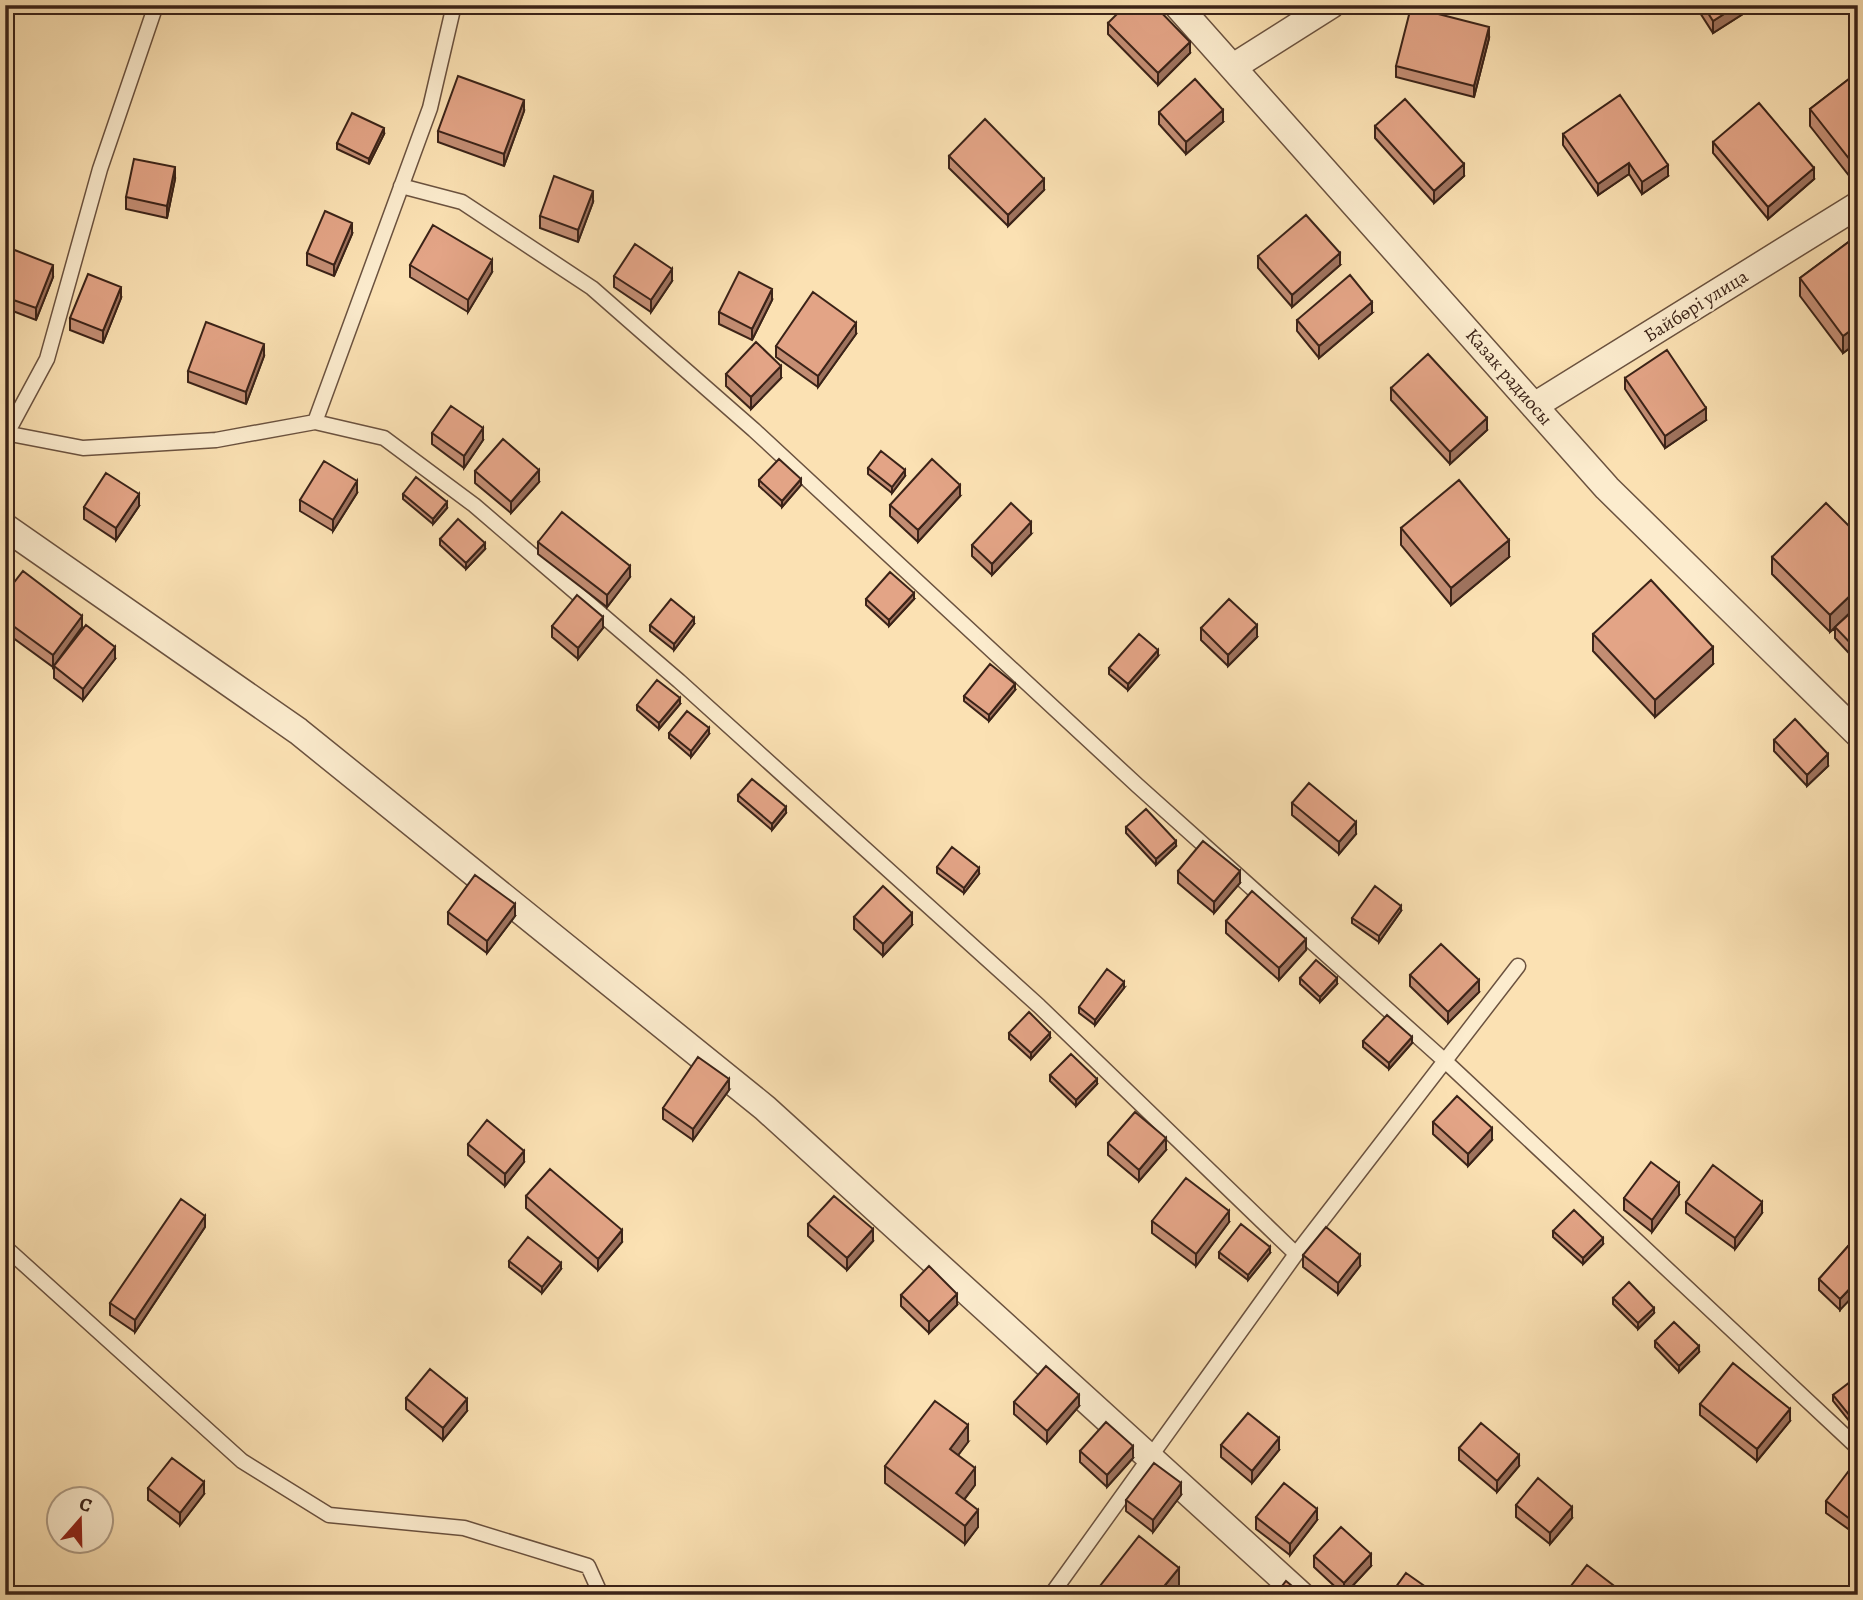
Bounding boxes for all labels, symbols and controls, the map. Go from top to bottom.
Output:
street label: Байбөрі улица [1639,263,1753,348]
street label: Казак радиосы [1460,323,1558,431]
north arrow [46,1484,116,1554]
text: С [76,1491,95,1519]

